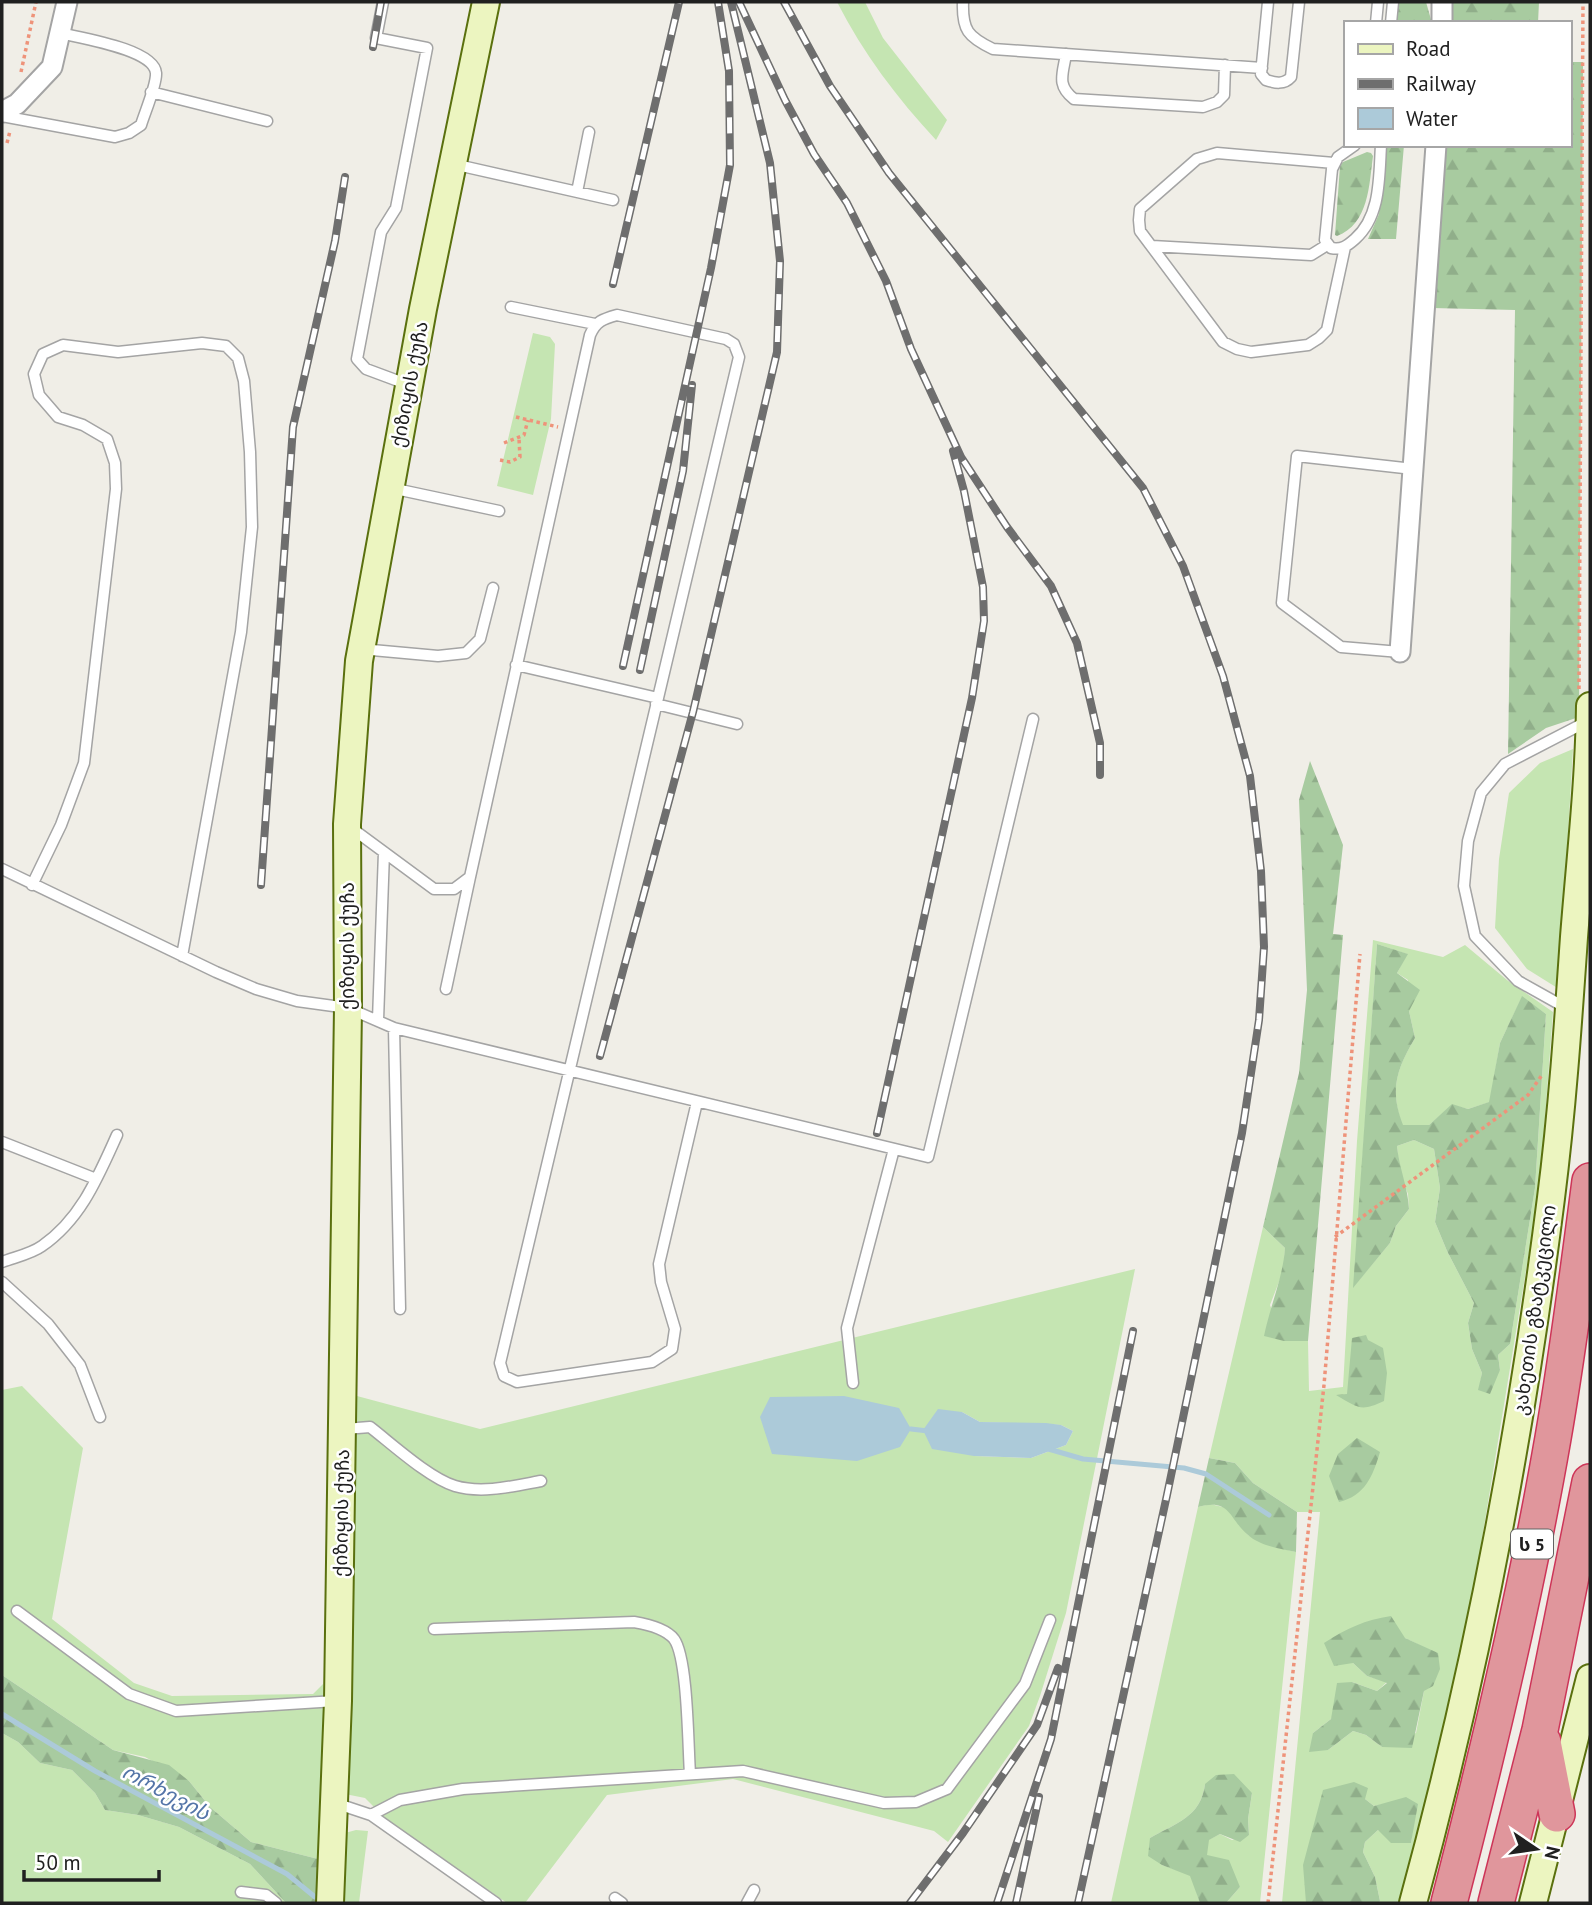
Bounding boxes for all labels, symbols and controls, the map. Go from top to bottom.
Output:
legend [1344,21,1571,147]
text: Road [1406,35,1450,62]
text: Railway [1406,70,1476,97]
text: Water [1406,105,1458,132]
street label: ქიზიყის ქუჩა [385,319,433,449]
street label: ქიზიყის ქუჩა [335,882,359,1010]
street label: კახეთის გზატკეცილი [1507,1203,1562,1417]
street label: ქიზიყის ქუჩა [328,1449,354,1577]
road number: ს 5 [1511,1530,1553,1559]
water label: ორხევის [118,1758,216,1827]
north arrow [1501,1814,1571,1884]
scale bar [24,1839,159,1883]
text: N [1539,1844,1566,1862]
text: 50 m [35,1849,81,1876]

